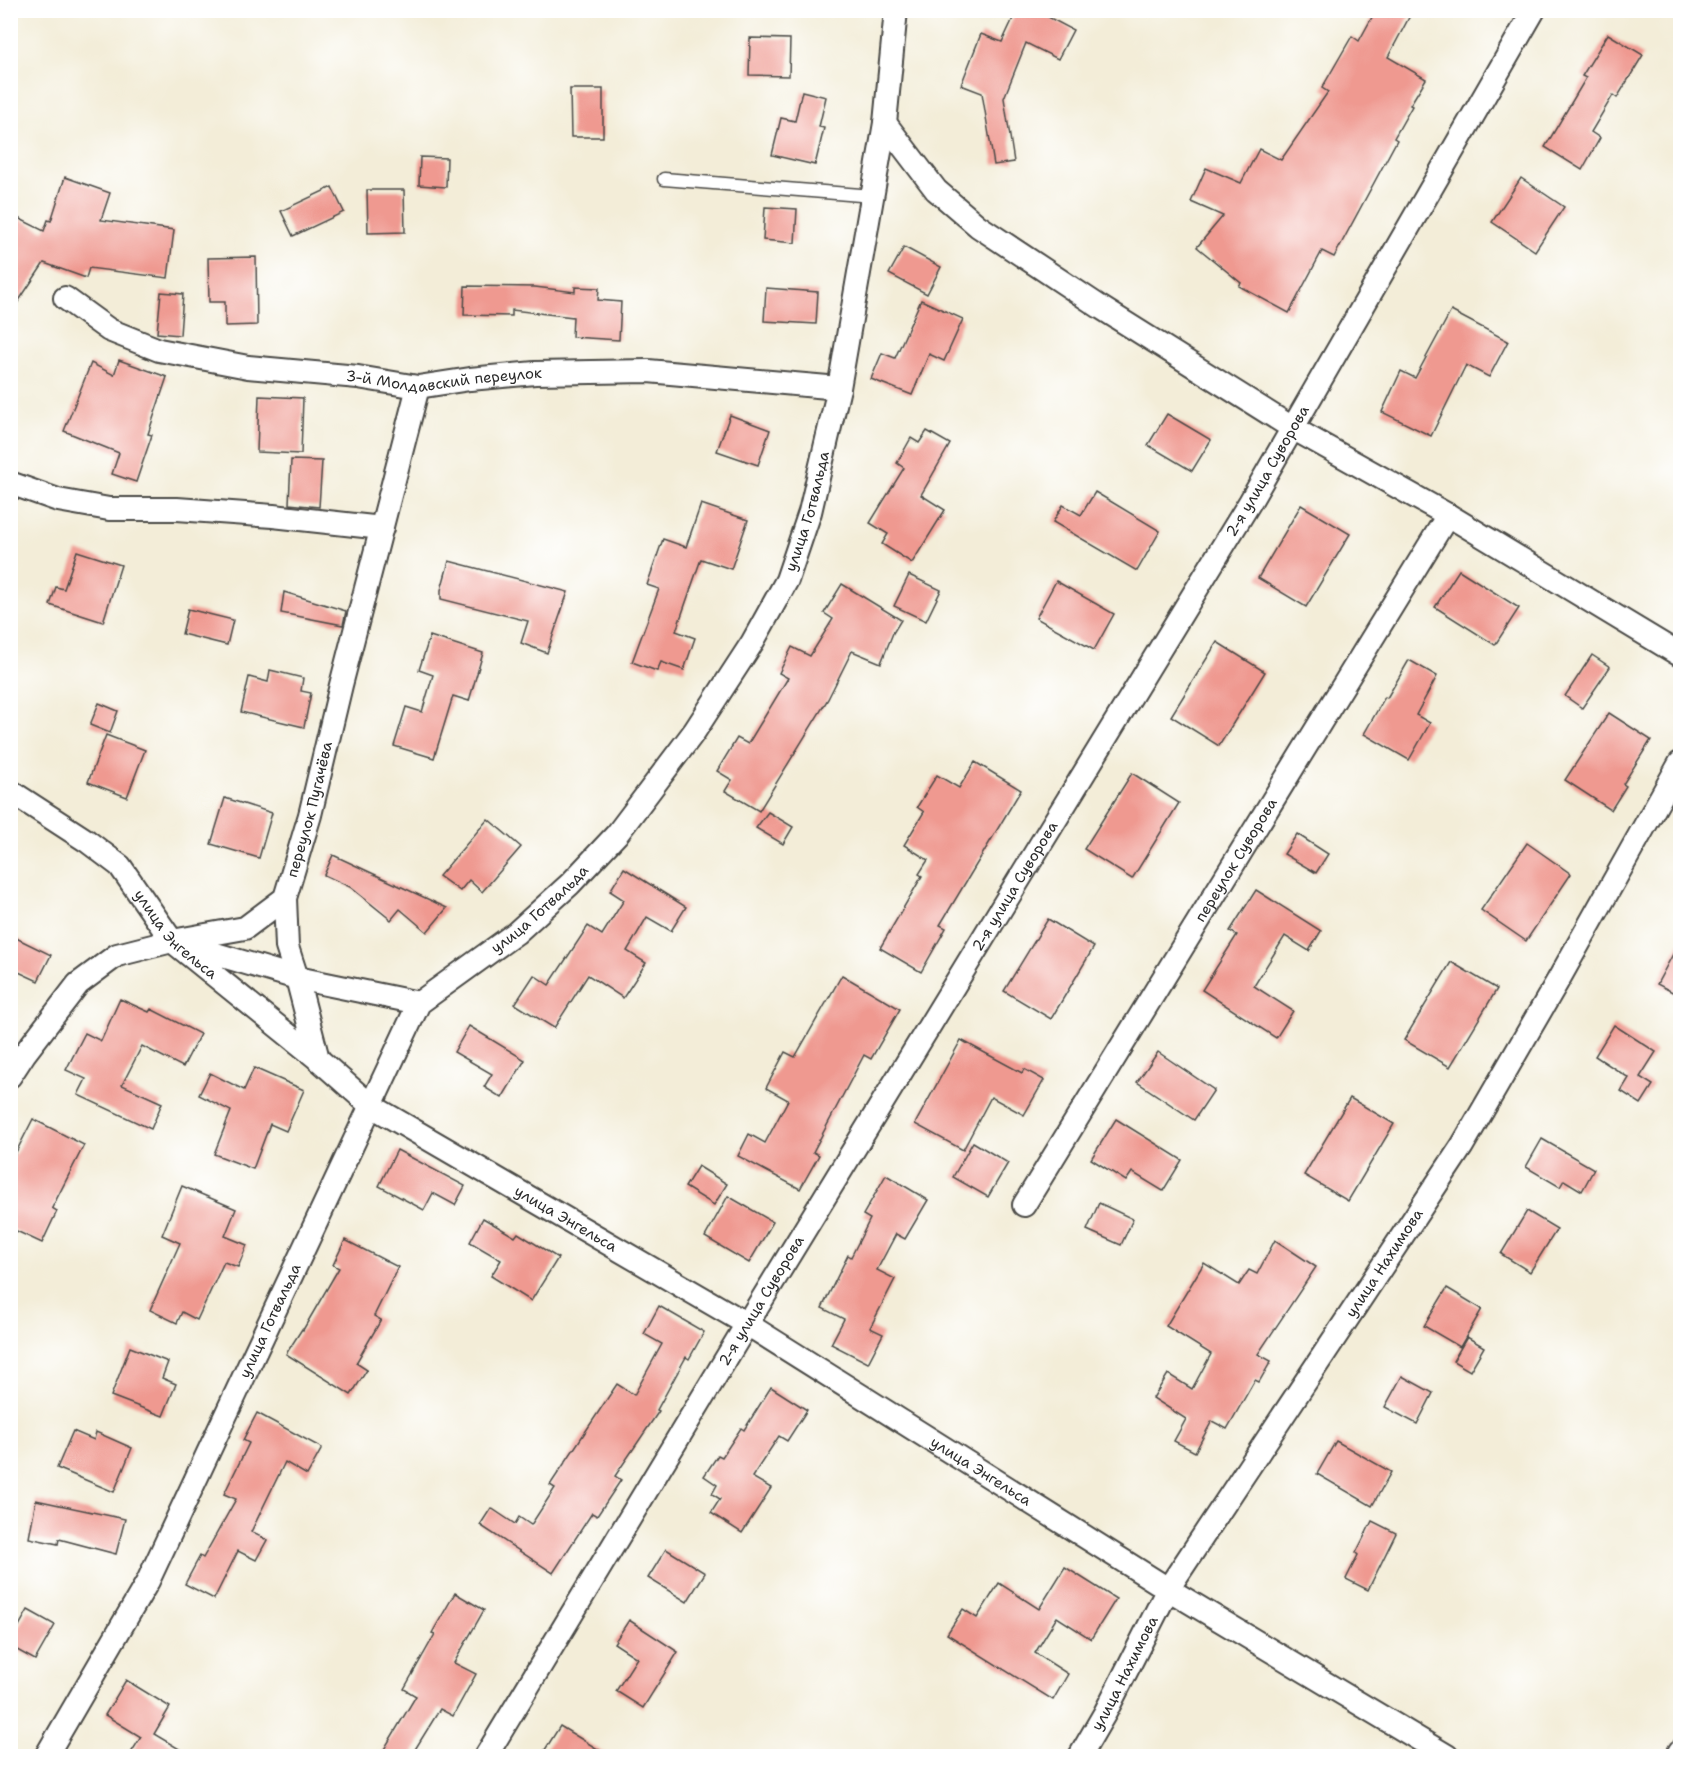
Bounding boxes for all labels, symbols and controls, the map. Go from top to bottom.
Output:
street label: 3-й Молдавский переулок [345,363,542,397]
street label: 2-я улица Суворова [1221,401,1314,540]
street label: улица Готвальда [781,449,834,574]
street label: переулок Пугачёва [282,739,337,880]
street label: переулок Суворова [1190,794,1282,926]
street label: 2-я улица Суворова [968,817,1063,955]
street label: улица Готвальда [487,860,593,958]
street label: улица Энгельса [129,886,222,984]
street label: улица Энгельса [511,1181,621,1257]
street label: улица Нахимова [1341,1204,1428,1321]
street label: 2-я улица Суворова [714,1231,809,1370]
street label: улица Готвальда [235,1260,306,1381]
street label: улица Энгельса [927,1432,1036,1511]
street label: улица Нахимова [1087,1612,1163,1734]

